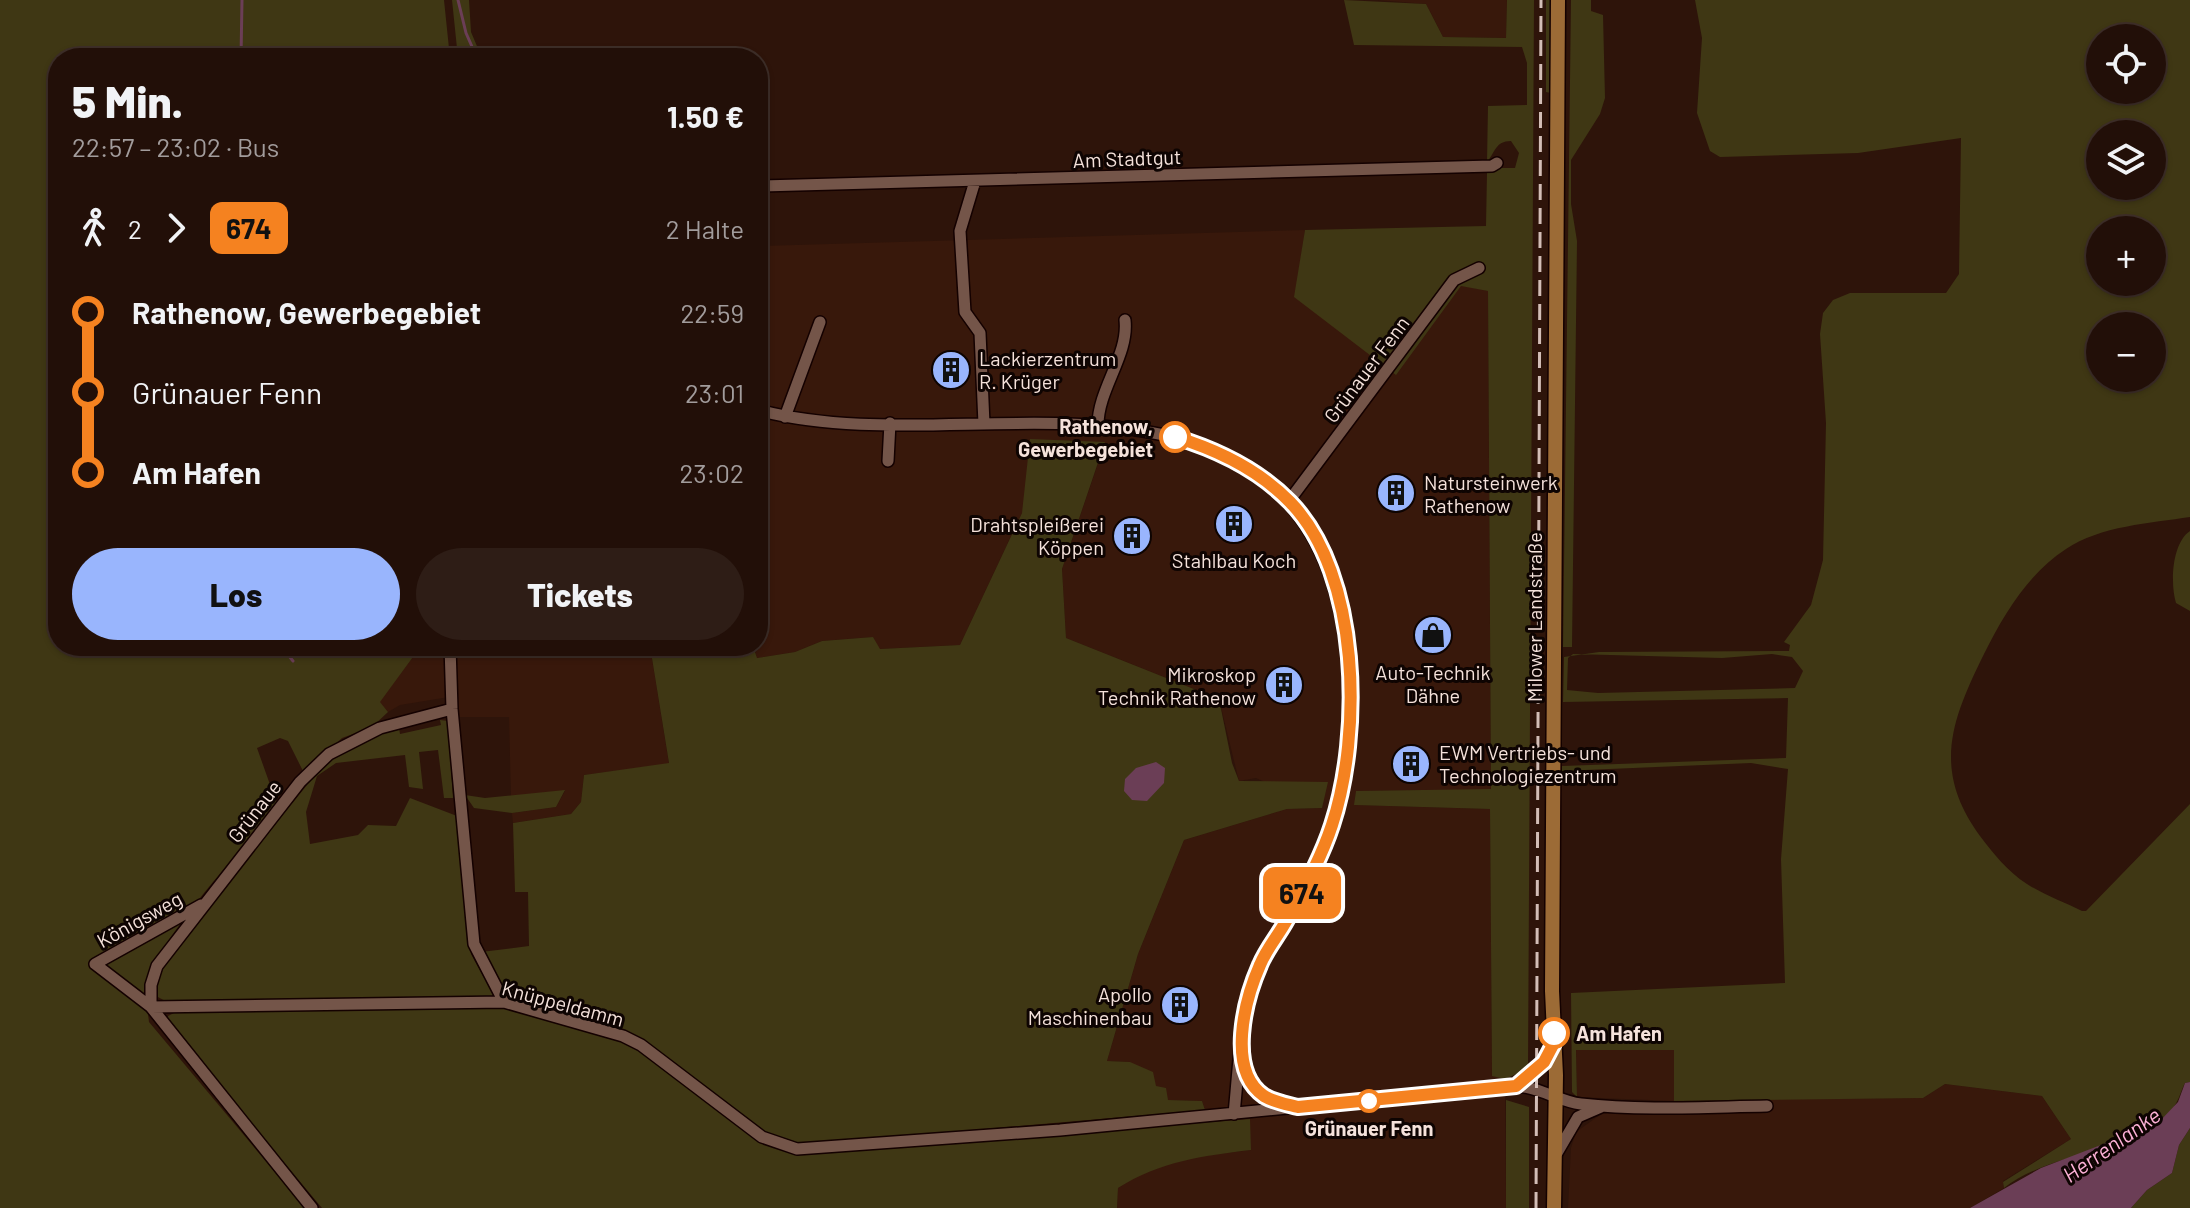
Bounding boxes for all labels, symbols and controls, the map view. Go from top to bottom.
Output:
map controls [2086,24,2166,392]
button: locate [2086,24,2166,104]
text: 5 Min. [72,74,183,127]
text: 1.50 € [667,98,744,134]
button: layers [2086,120,2166,200]
text: 22:57 – 23:02 · Bus [72,131,279,162]
street label: Am Stadtgut [1072,144,1182,172]
icon: walk [72,206,116,250]
icon: forward [154,206,198,250]
text: 674 [226,211,272,245]
text: 2 [128,213,142,244]
text: 2 Halte [666,213,744,244]
button: + [2086,216,2166,296]
text: Rathenow, Gewerbegebiet [132,294,481,330]
text: 22:59 [680,297,744,328]
street label: Grünauer Fenn [1318,311,1414,427]
button: − [2086,312,2166,392]
place label: Lackierzentrum R. Krüger [979,346,1116,393]
building icon: Lackierzentrum R. Krüger [930,349,972,391]
text: Grünauer Fenn [132,374,322,410]
text: 23:01 [685,377,744,408]
place label: Rathenow, Gewerbegebiet [1018,414,1153,461]
marker: Rathenow, Gewerbegebiet [1160,422,1190,452]
text: Am Hafen [132,454,261,490]
text: 23:02 [679,457,744,488]
place label: Natursteinwerk Rathenow [1424,470,1558,517]
building icon: Natursteinwerk Rathenow [1375,472,1417,514]
building icon: Stahlbau Koch [1213,503,1255,545]
place label: Drahtspleißerei Köppen [970,512,1104,559]
building icon: Drahtspleißerei Köppen [1111,515,1153,557]
street label: Milower Landstraße [1522,532,1546,702]
button: Los [72,548,400,640]
button: Tickets [416,548,744,640]
place label: Stahlbau Koch [1172,548,1296,572]
shop icon: Auto-Technik Dähne [1412,614,1454,656]
place label: Auto-Technik Dähne [1375,660,1491,707]
place label: Mikroskop Technik Rathenow [1098,662,1256,709]
building icon: Mikroskop Technik Rathenow [1263,664,1305,706]
place label: EWM Vertriebs- und Technologiezentrum [1439,740,1616,787]
building icon: EWM Vertriebs- und Technologiezentrum [1390,743,1432,785]
street label: Grünaue [222,775,286,847]
line badge: 674 [1256,867,1348,919]
text: 674 [1279,876,1325,910]
street label: Königsweg [92,886,186,952]
street label: Knüppeldamm [499,975,627,1031]
place label: Apollo Maschinenbau [1028,982,1152,1029]
building icon: Apollo Maschinenbau [1159,984,1201,1026]
marker: Am Hafen [1539,1018,1569,1048]
place label: Am Hafen [1576,1021,1662,1045]
marker: Grünauer Fenn [1358,1090,1380,1112]
water label: Herrenlanke [2057,1101,2165,1187]
place label: Grünauer Fenn [1305,1116,1433,1140]

